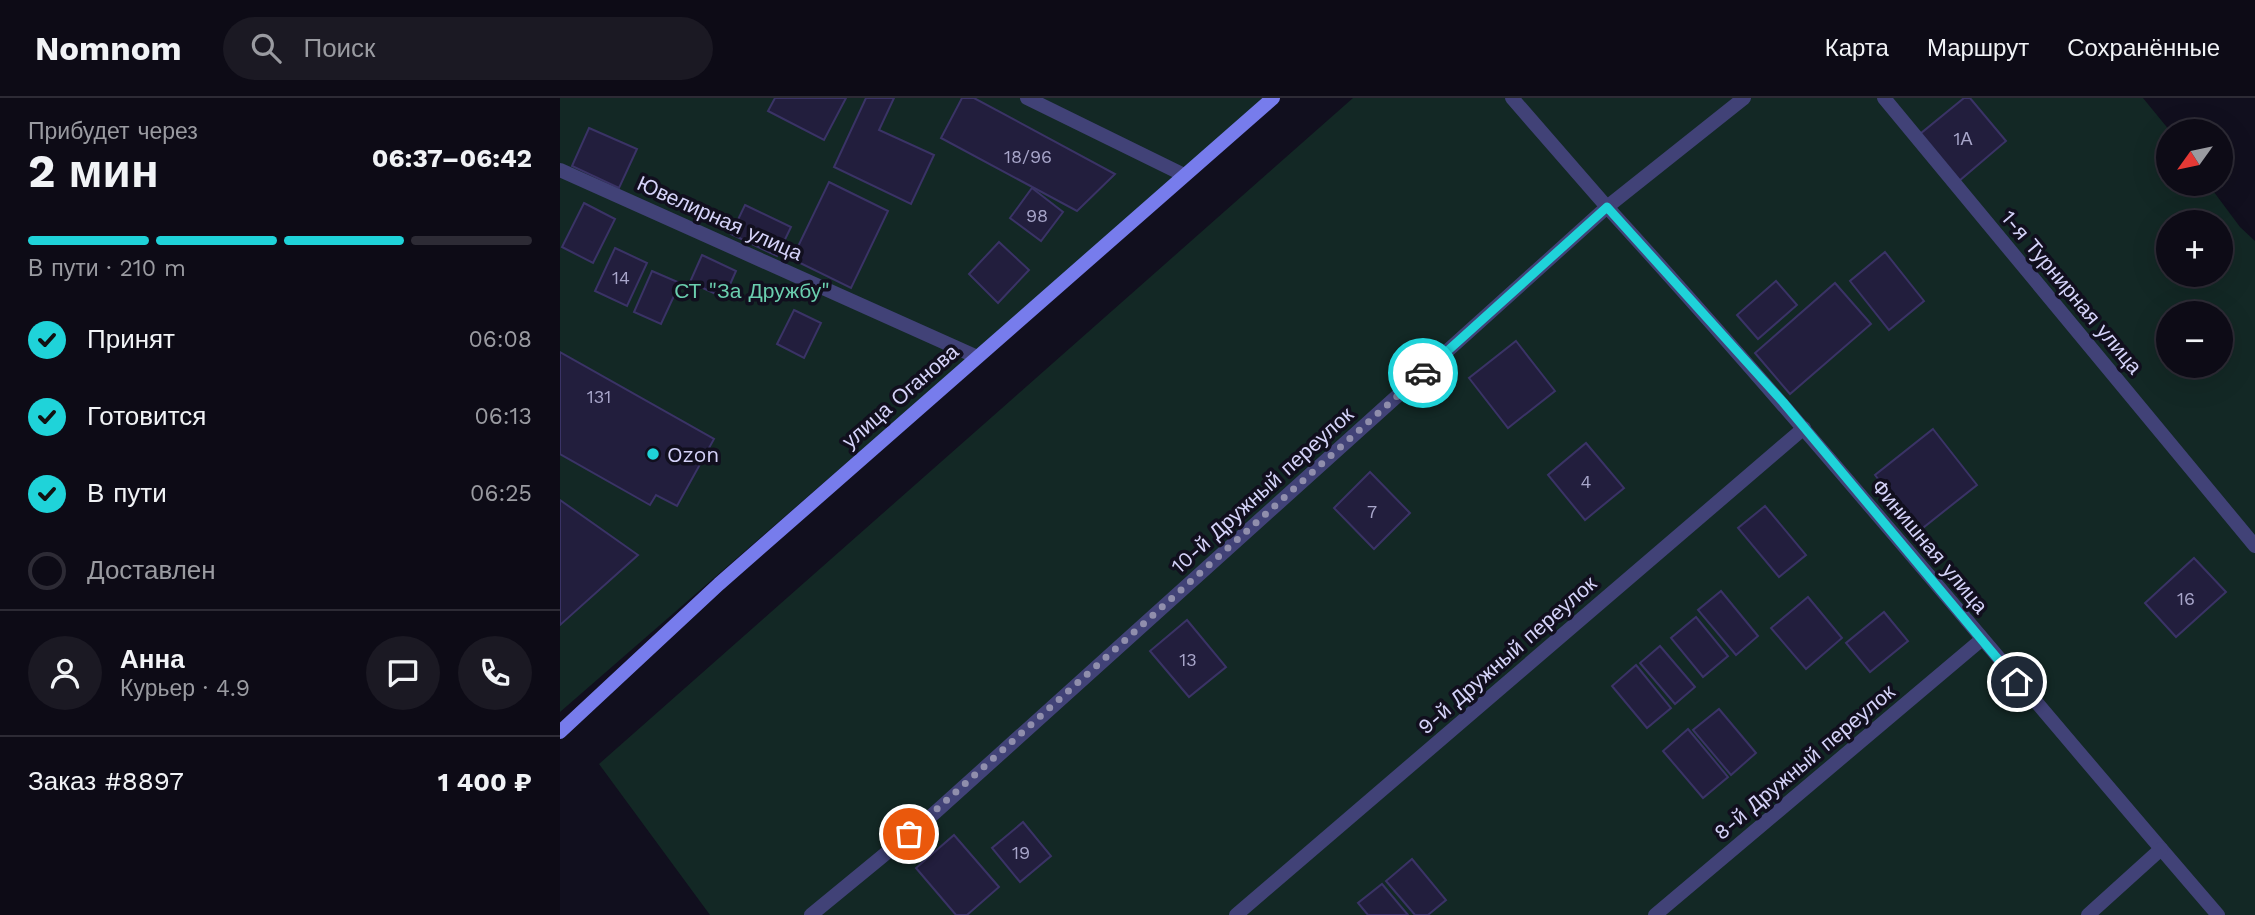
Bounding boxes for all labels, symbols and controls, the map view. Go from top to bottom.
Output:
search box [223,17,713,80]
text: Nomnom [35,29,181,68]
icon: search [247,29,285,67]
text: Поиск [303,33,376,63]
text: Карта [1825,34,1889,62]
text: Маршрут [1927,34,2029,62]
text: Сохранённые [2067,34,2220,62]
text: Прибудет через [28,118,198,145]
north arrow [2156,119,2233,196]
map controls [2156,119,2233,378]
house number: 1А [1953,128,1973,149]
text: 06:37–06:42 [372,143,532,173]
text: 2 мин [28,144,159,198]
house number: 18/96 [1004,146,1052,167]
street label: Ювелирная улица [633,170,807,266]
house number: 98 [1026,205,1048,226]
street label: 1-я Турнирная улица [1996,205,2148,379]
button: + [2156,210,2233,287]
text: В пути · 210 m [28,255,186,282]
house number: 14 [612,267,630,288]
park label: СТ "За Дружбу" [674,278,830,303]
button: − [2156,301,2233,378]
icon: check [28,321,66,359]
text: Принят [87,324,175,354]
text: 06:08 [468,326,532,353]
street label: улица Оганова [837,338,964,453]
courier [1388,338,1458,408]
icon: car [1404,354,1442,392]
house number: 131 [587,386,611,407]
icon: check [28,398,66,436]
text: Готовится [87,401,206,431]
street label: 10-й Дружный переулок [1166,401,1359,578]
text: 06:13 [475,403,532,430]
place label: Ozon [667,442,719,467]
marker: Ozon [645,446,661,462]
house number: 4 [1581,471,1592,492]
street label: Финишная улица [1867,474,1994,618]
icon: check [28,475,66,513]
text: В пути [87,478,167,508]
text: 06:25 [470,480,532,507]
house number: 7 [1367,501,1377,522]
text: Доставлен [87,555,216,585]
street label: 9-й Дружный переулок [1413,570,1602,739]
house number: 16 [2177,588,2195,609]
button: person [28,636,102,710]
button: chat [366,636,440,710]
button: phone [458,636,532,710]
text: Анна [120,644,185,674]
house number: 13 [1179,649,1197,670]
pin [1987,652,2047,712]
icon: home [1998,663,2036,701]
text: Курьер · 4.9 [120,675,250,702]
street label: 8-й Дружный переулок [1709,679,1900,845]
text: Заказ #8897 [28,766,184,796]
text: 1 400 ₽ [438,767,532,797]
pin [879,804,939,864]
icon: bag [890,815,928,853]
house number: 19 [1012,842,1030,863]

